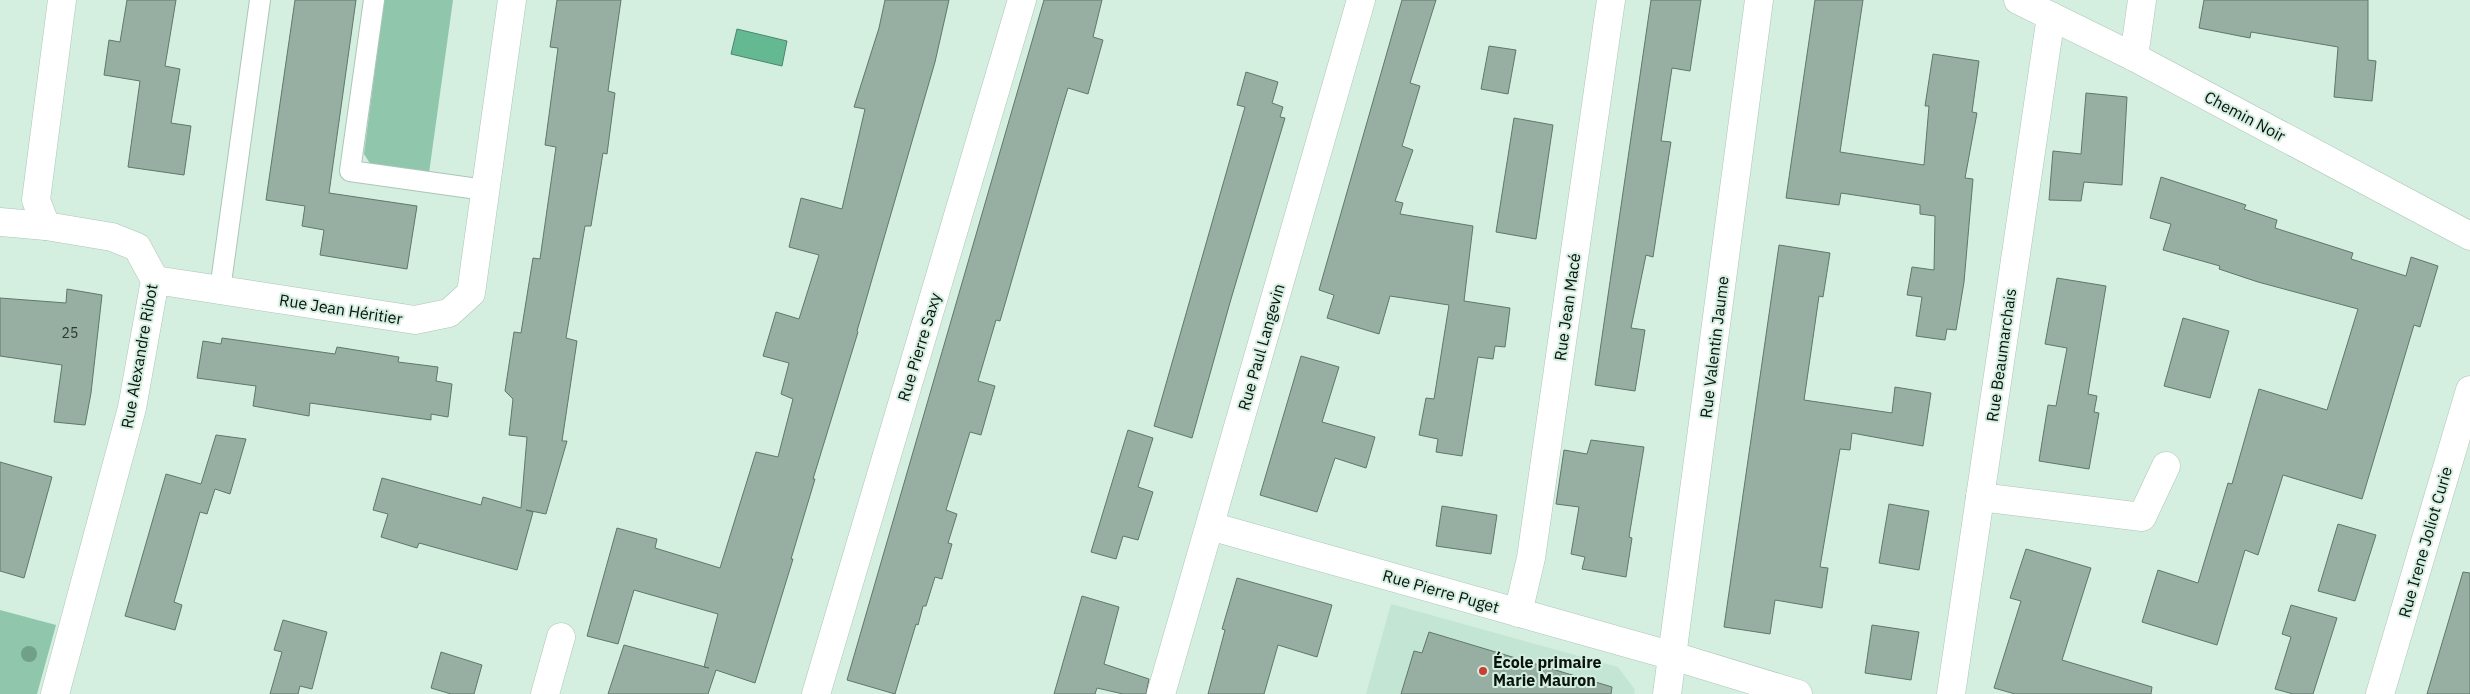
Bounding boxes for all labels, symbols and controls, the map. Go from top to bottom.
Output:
street label: Chemin Noir [2201,86,2289,146]
street label: Rue Jean Macé [1550,252,1584,362]
street label: Rue Valentin Jaume [1695,275,1733,419]
street label: Rue Paul Langevin [1233,281,1289,413]
street label: Rue Alexandre Ribot [116,282,162,430]
street label: Rue Beaumarchais [1982,287,2020,423]
street label: Rue Jean Héritier [278,289,404,329]
street label: Rue Pierre Saxy [893,290,945,404]
house number: 25 [62,324,78,342]
street label: Rue Irene Joliot Curie [2394,464,2456,620]
street label: Rue Pierre Puget [1381,565,1501,617]
place label: École primaire Marie Mauron [1493,651,1602,690]
marker: École primaire Marie Mauron [1477,665,1489,677]

